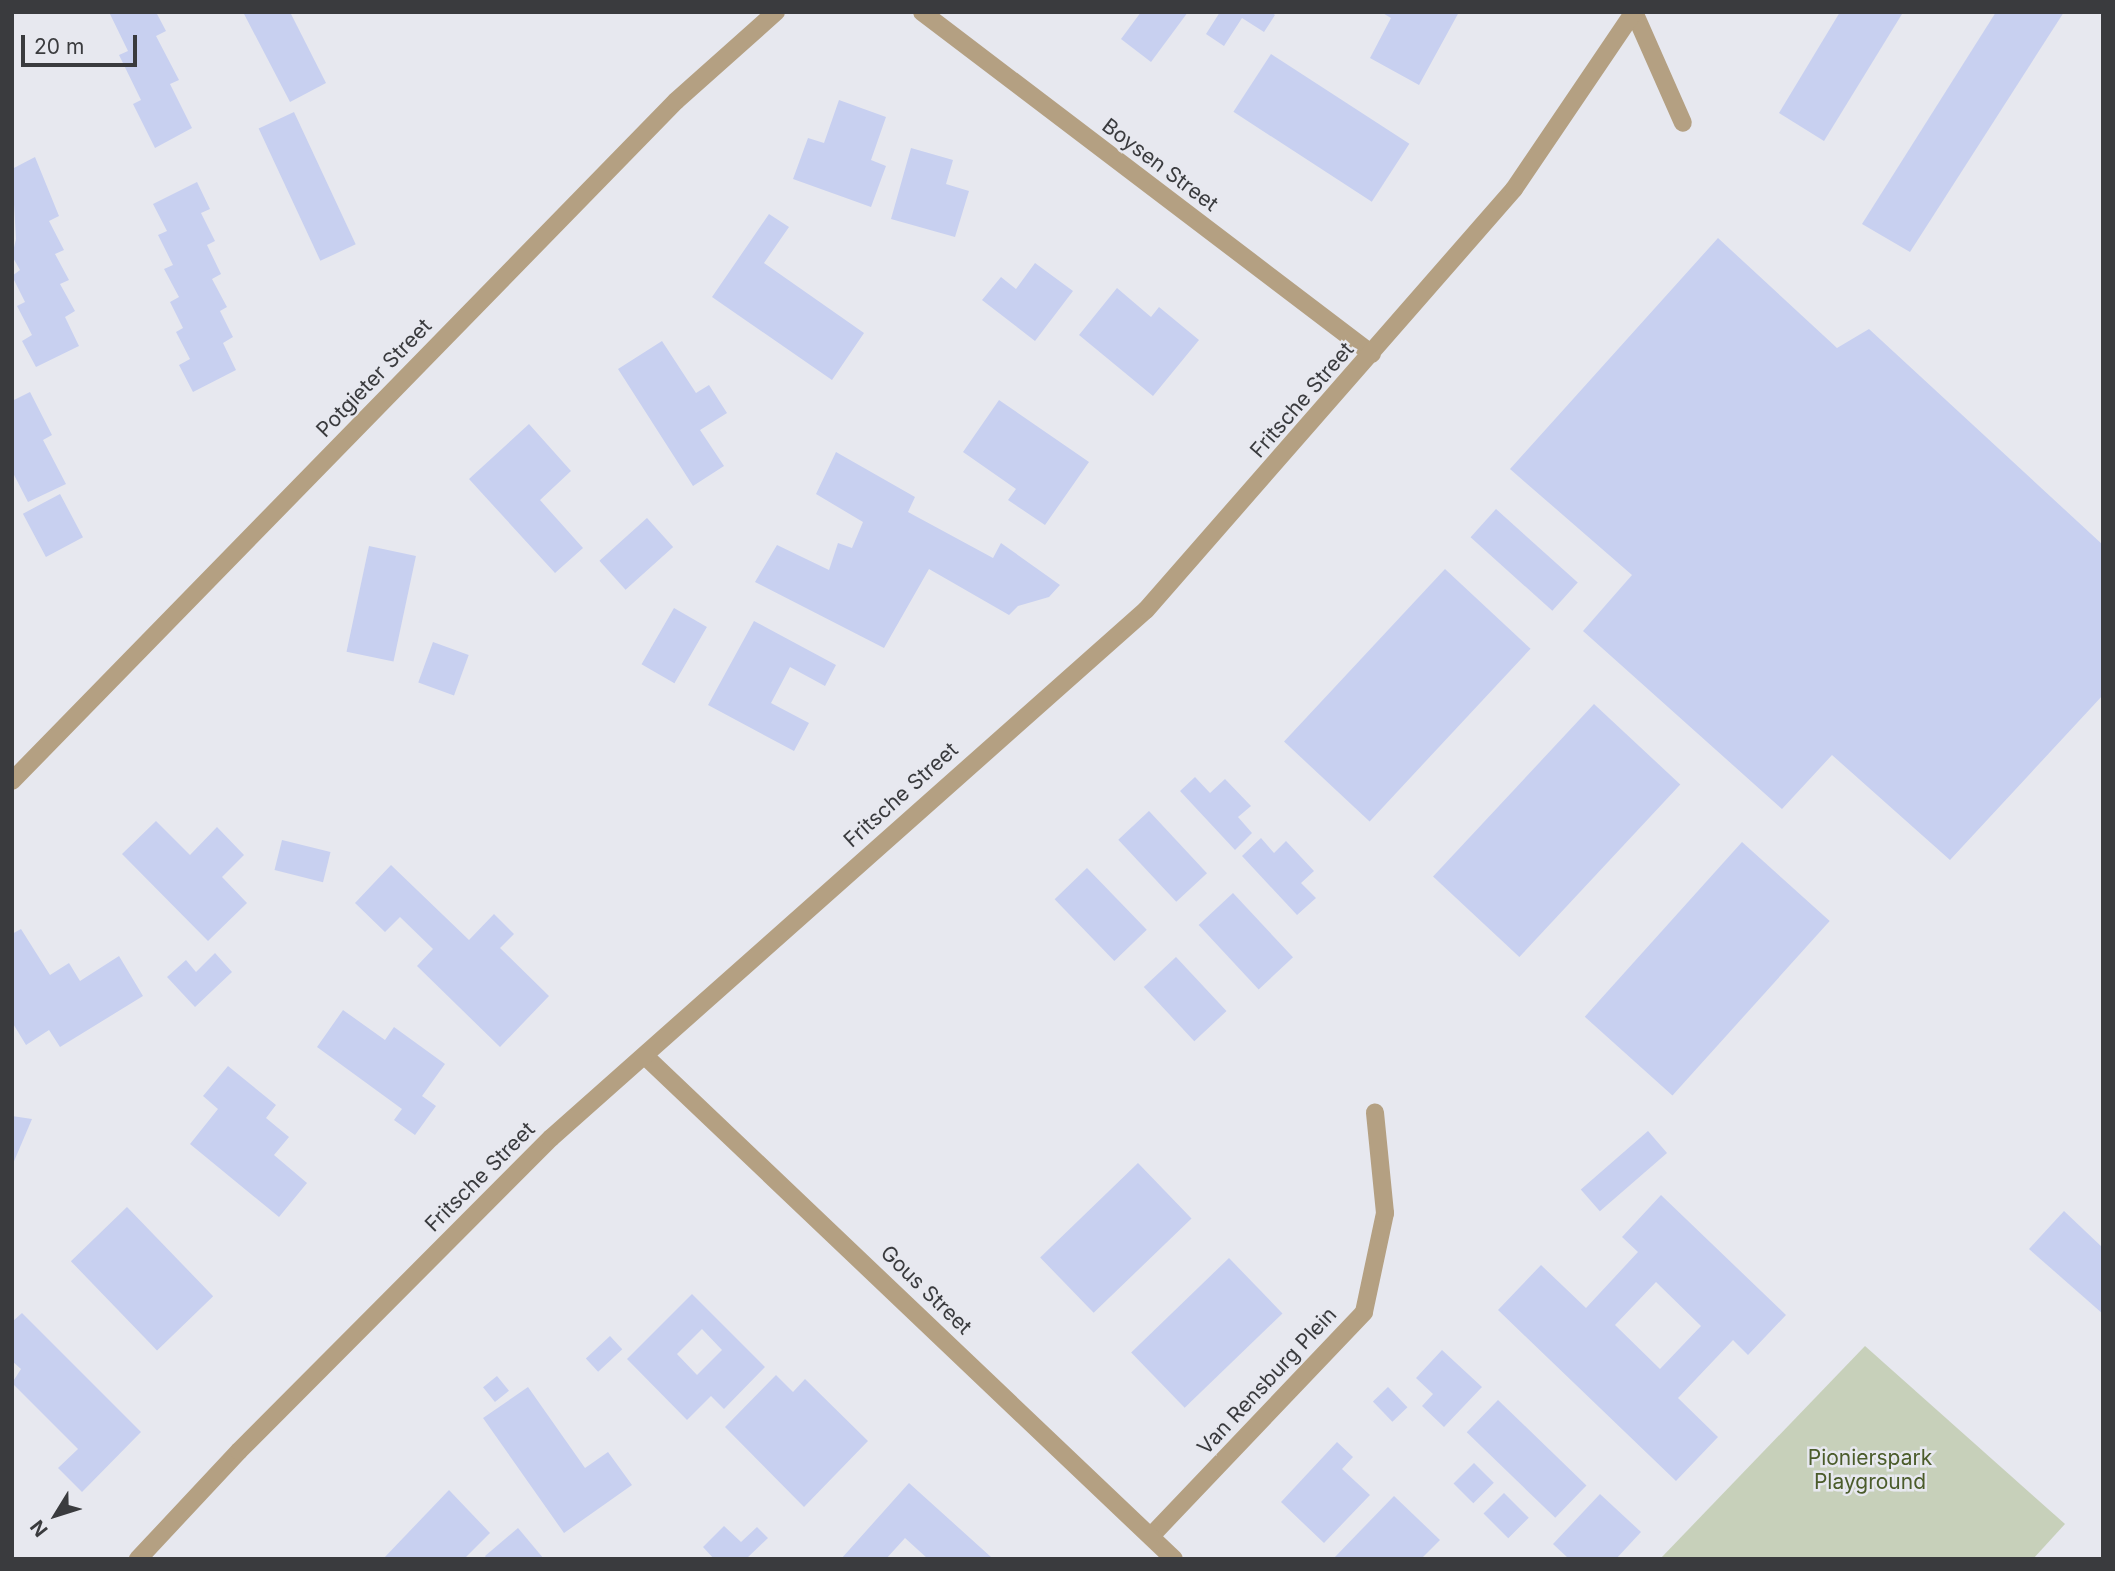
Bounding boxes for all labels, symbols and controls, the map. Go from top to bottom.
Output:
scale bar [24,21,140,65]
text: 20 m [34,34,84,59]
street label: Boysen Street [1097,113,1223,217]
street label: Potgieter Street [311,314,437,442]
street label: Fritsche Street [1245,337,1359,463]
street label: Fritsche Street [839,737,963,853]
street label: Fritsche Street [420,1117,540,1237]
street label: Gous Street [875,1240,977,1340]
street label: Van Rensburg Plein [1192,1302,1342,1460]
park label: Pionierspark Playground [1808,1445,1932,1495]
north arrow [21,1480,91,1550]
text: N [26,1515,53,1541]

